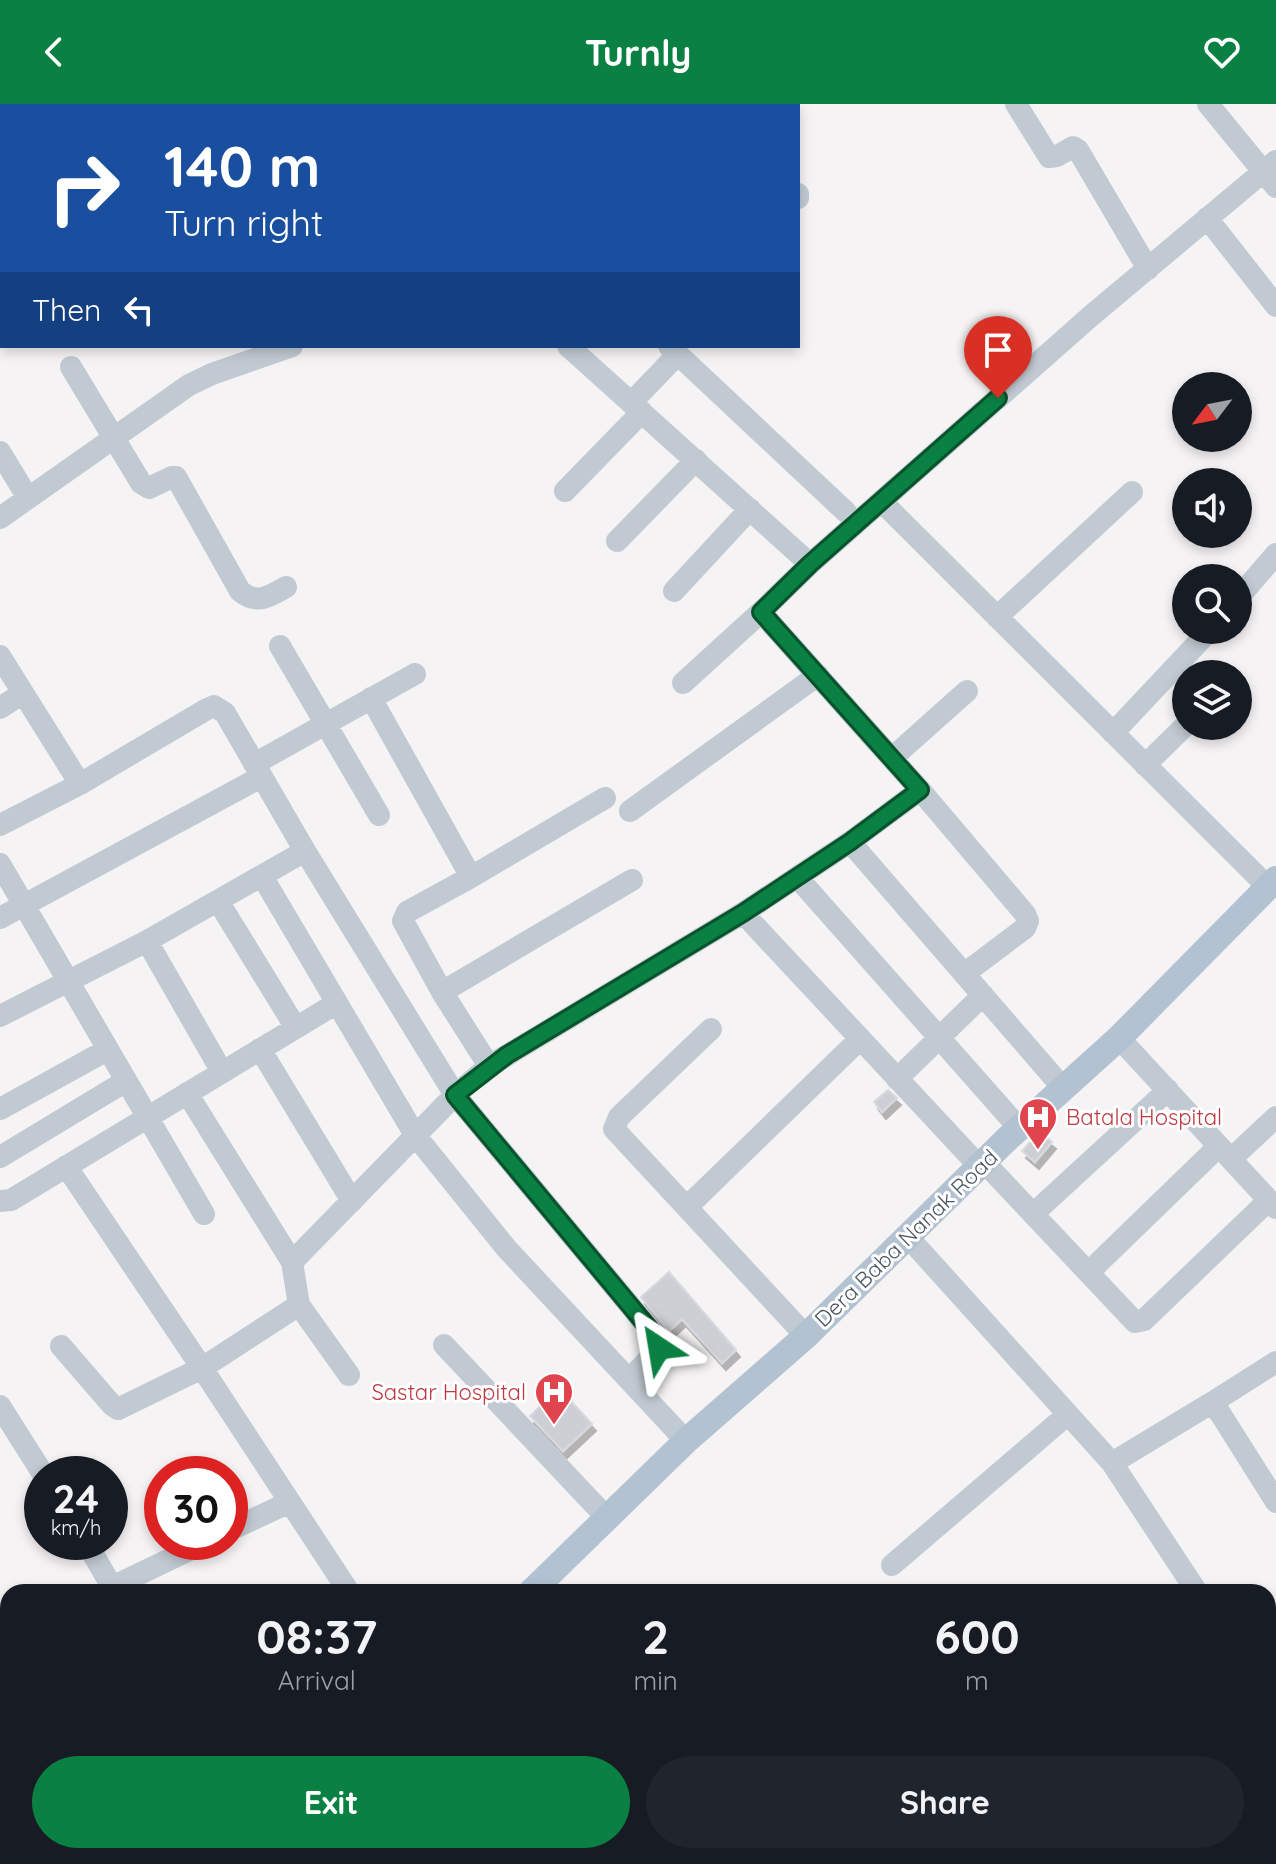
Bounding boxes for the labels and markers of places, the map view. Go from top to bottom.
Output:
pin [964,316,1032,398]
hospital icon: Batala Hospital [1017,1096,1059,1151]
place label: Batala Hospital [1066,1103,1222,1131]
hospital icon: Sastar Hospital [533,1371,575,1426]
place label: Sastar Hospital [371,1378,526,1406]

